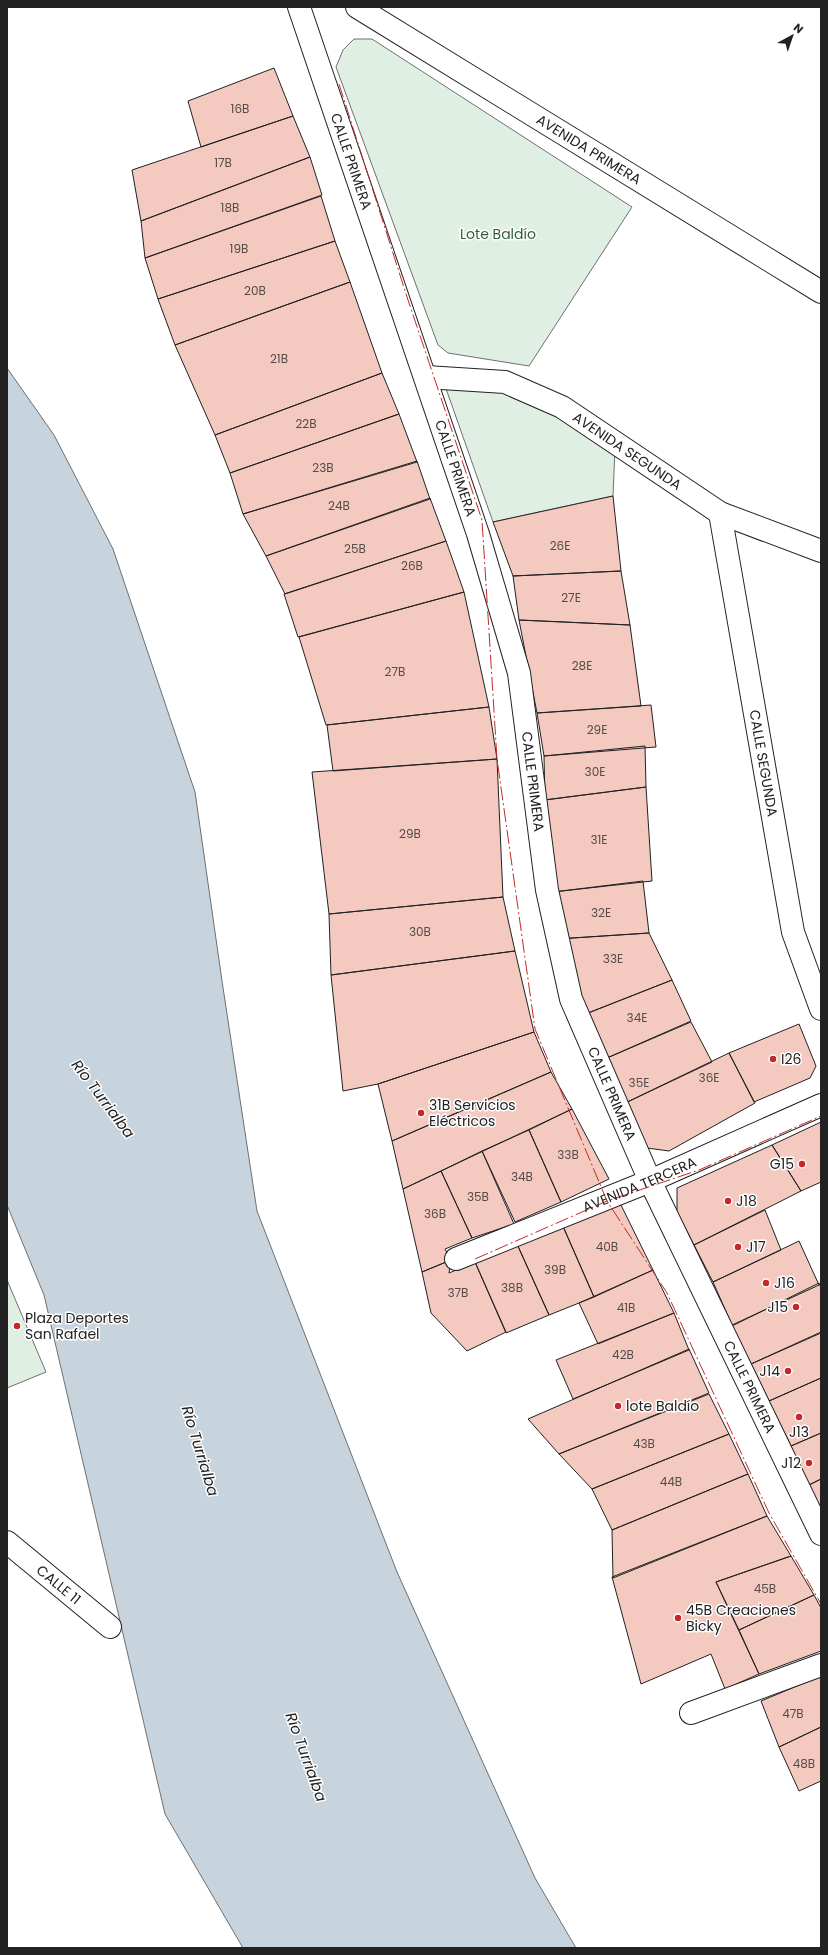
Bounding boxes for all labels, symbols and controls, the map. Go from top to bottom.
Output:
north arrow [772,16,812,56]
text: N [790,20,807,37]
house number: 16B [231,100,249,117]
street label: AVENIDA PRIMERA [533,109,645,189]
street label: CALLE PRIMERA [326,110,377,212]
house number: 17B [214,154,232,171]
house number: 18B [221,199,239,216]
park label: Lote Baldío [460,224,536,244]
house number: 19B [230,240,248,257]
house number: 20B [244,282,266,299]
house number: 21B [270,350,288,367]
street label: AVENIDA SEGUNDA [569,407,686,495]
house number: 22B [295,415,317,432]
street label: CALLE PRIMERA [430,417,481,519]
house number: 23B [312,459,334,476]
house number: 24B [328,497,350,514]
house number: 26E [550,537,570,554]
house number: 25B [344,540,366,557]
house number: 26B [401,557,423,574]
house number: 27E [561,589,581,606]
house number: 28E [572,657,592,674]
house number: 27B [385,663,405,680]
street label: CALLE SEGUNDA [744,708,783,818]
house number: 29E [587,721,607,738]
street label: CALLE PRIMERA [517,730,549,833]
house number: 30E [585,763,605,780]
house number: 29B [399,825,421,842]
house number: 31E [590,831,608,848]
house number: 32E [591,904,611,921]
house number: 30B [409,923,431,940]
house number: 33E [603,950,623,967]
house number: 34E [627,1009,647,1026]
street label: CALLE PRIMERA [583,1043,641,1144]
place label: I26 [781,1049,801,1069]
marker: I26 [768,1054,778,1064]
water label: Río Turrialba [67,1055,140,1142]
house number: 36E [699,1069,719,1086]
house number: 35E [629,1074,649,1091]
place label: 31B Servicios Eléctricos [429,1095,516,1131]
marker: 31B Servicios Eléctricos [416,1108,426,1118]
house number: 33B [557,1146,579,1163]
street label: AVENIDA TERCERA [580,1152,700,1217]
place label: G15 [770,1154,794,1174]
marker: G15 [797,1159,807,1169]
house number: 34B [511,1168,533,1185]
house number: 35B [467,1188,489,1205]
place label: J18 [736,1191,757,1211]
marker: J18 [723,1196,733,1206]
house number: 36B [424,1205,446,1222]
place label: J17 [746,1237,766,1257]
house number: 40B [596,1238,618,1255]
marker: J17 [733,1242,743,1252]
house number: 39B [544,1261,566,1278]
place label: J16 [774,1273,795,1293]
marker: J16 [761,1278,771,1288]
house number: 38B [501,1279,523,1296]
house number: 37B [448,1284,468,1301]
place label: J15 [767,1297,788,1317]
house number: 41B [617,1299,635,1316]
marker: J15 [791,1302,801,1312]
place label: Plaza Deportes San Rafael [25,1308,129,1344]
marker: Plaza Deportes San Rafael [12,1321,22,1331]
street label: CALLE PRIMERA [719,1337,781,1436]
house number: 42B [612,1346,634,1363]
place label: J14 [759,1361,780,1381]
marker: J14 [783,1366,793,1376]
place label: lote Baldío [626,1396,699,1416]
marker: lote Baldío [613,1401,623,1411]
water label: Río Turrialba [177,1403,224,1499]
marker: J13 [794,1412,804,1422]
place label: J13 [789,1422,809,1442]
house number: 43B [633,1435,655,1452]
place label: J12 [781,1453,801,1473]
marker: J12 [804,1458,814,1468]
house number: 44B [660,1473,682,1490]
street label: CALLE 11 [32,1560,85,1609]
house number: 45B [754,1580,776,1597]
place label: 45B Creaciones Bicky [686,1600,796,1636]
marker: 45B Creaciones Bicky [673,1613,683,1623]
house number: 47B [782,1705,804,1722]
water label: Río Turrialba [281,1709,332,1804]
house number: 48B [793,1755,815,1772]

